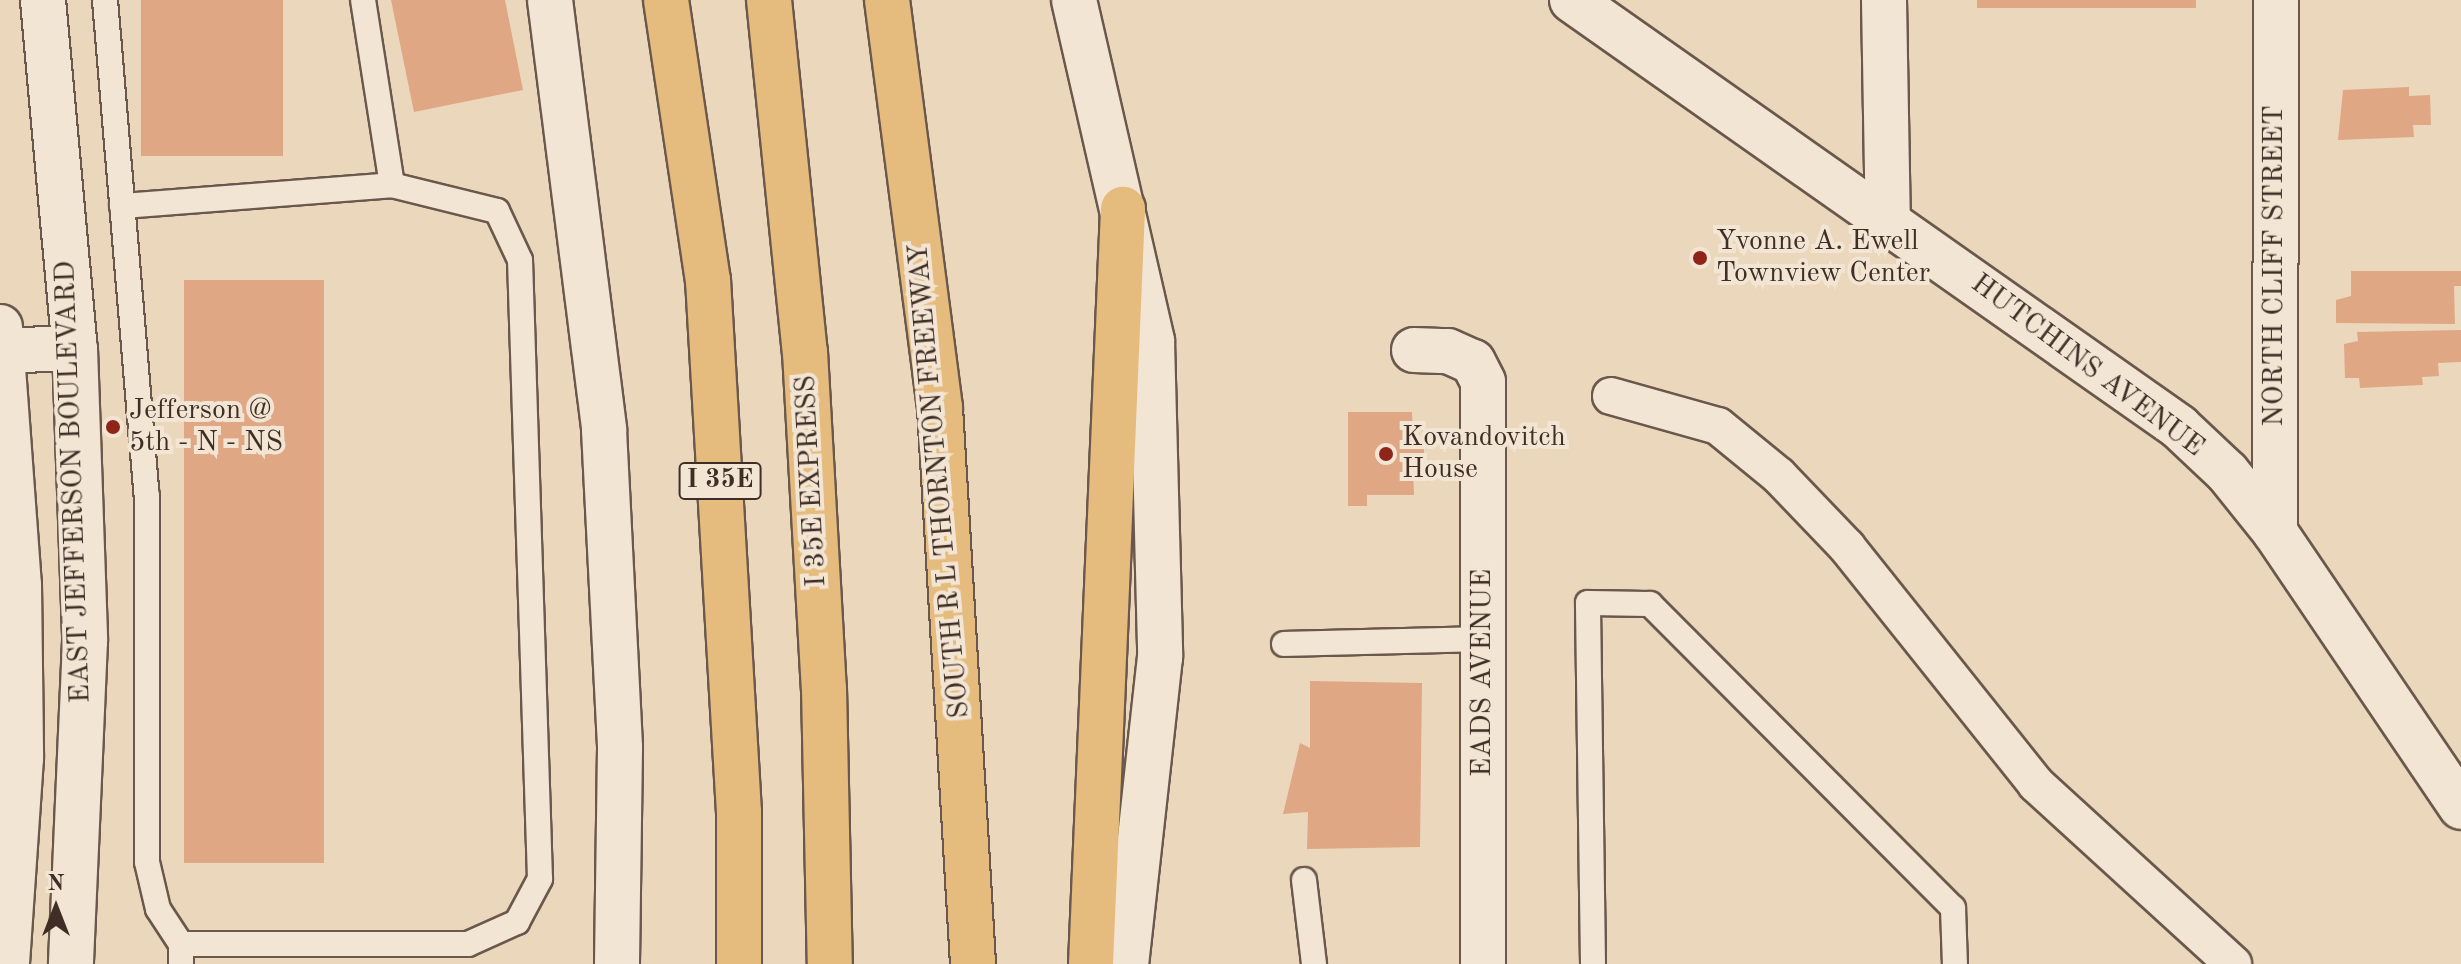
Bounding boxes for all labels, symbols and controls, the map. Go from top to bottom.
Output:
street label: NORTH CLIFF STREET [2258,105,2292,427]
place label: Yvonne A. Ewell Townview Center [1716,225,1930,291]
street label: SOUTH R L THORNTON FREEWAY [902,242,978,720]
marker: Yvonne A. Ewell Townview Center [1691,249,1709,267]
street label: EAST JEFFERSON BOULEVARD [49,260,99,704]
street label: HUTCHINS AVENUE [1964,267,2210,465]
street label: I 35E EXPRESS [790,374,834,588]
place label: Jefferson @ 5th - N - NS [129,394,283,460]
marker: Jefferson @ 5th - N - NS [104,418,122,436]
place label: Kovandovitch House [1402,421,1566,487]
marker: Kovandovitch House [1377,445,1395,463]
road number: I 35E [678,459,762,503]
street label: EADS AVENUE [1466,569,1500,777]
north arrow [16,868,96,948]
text: N [48,873,64,895]

